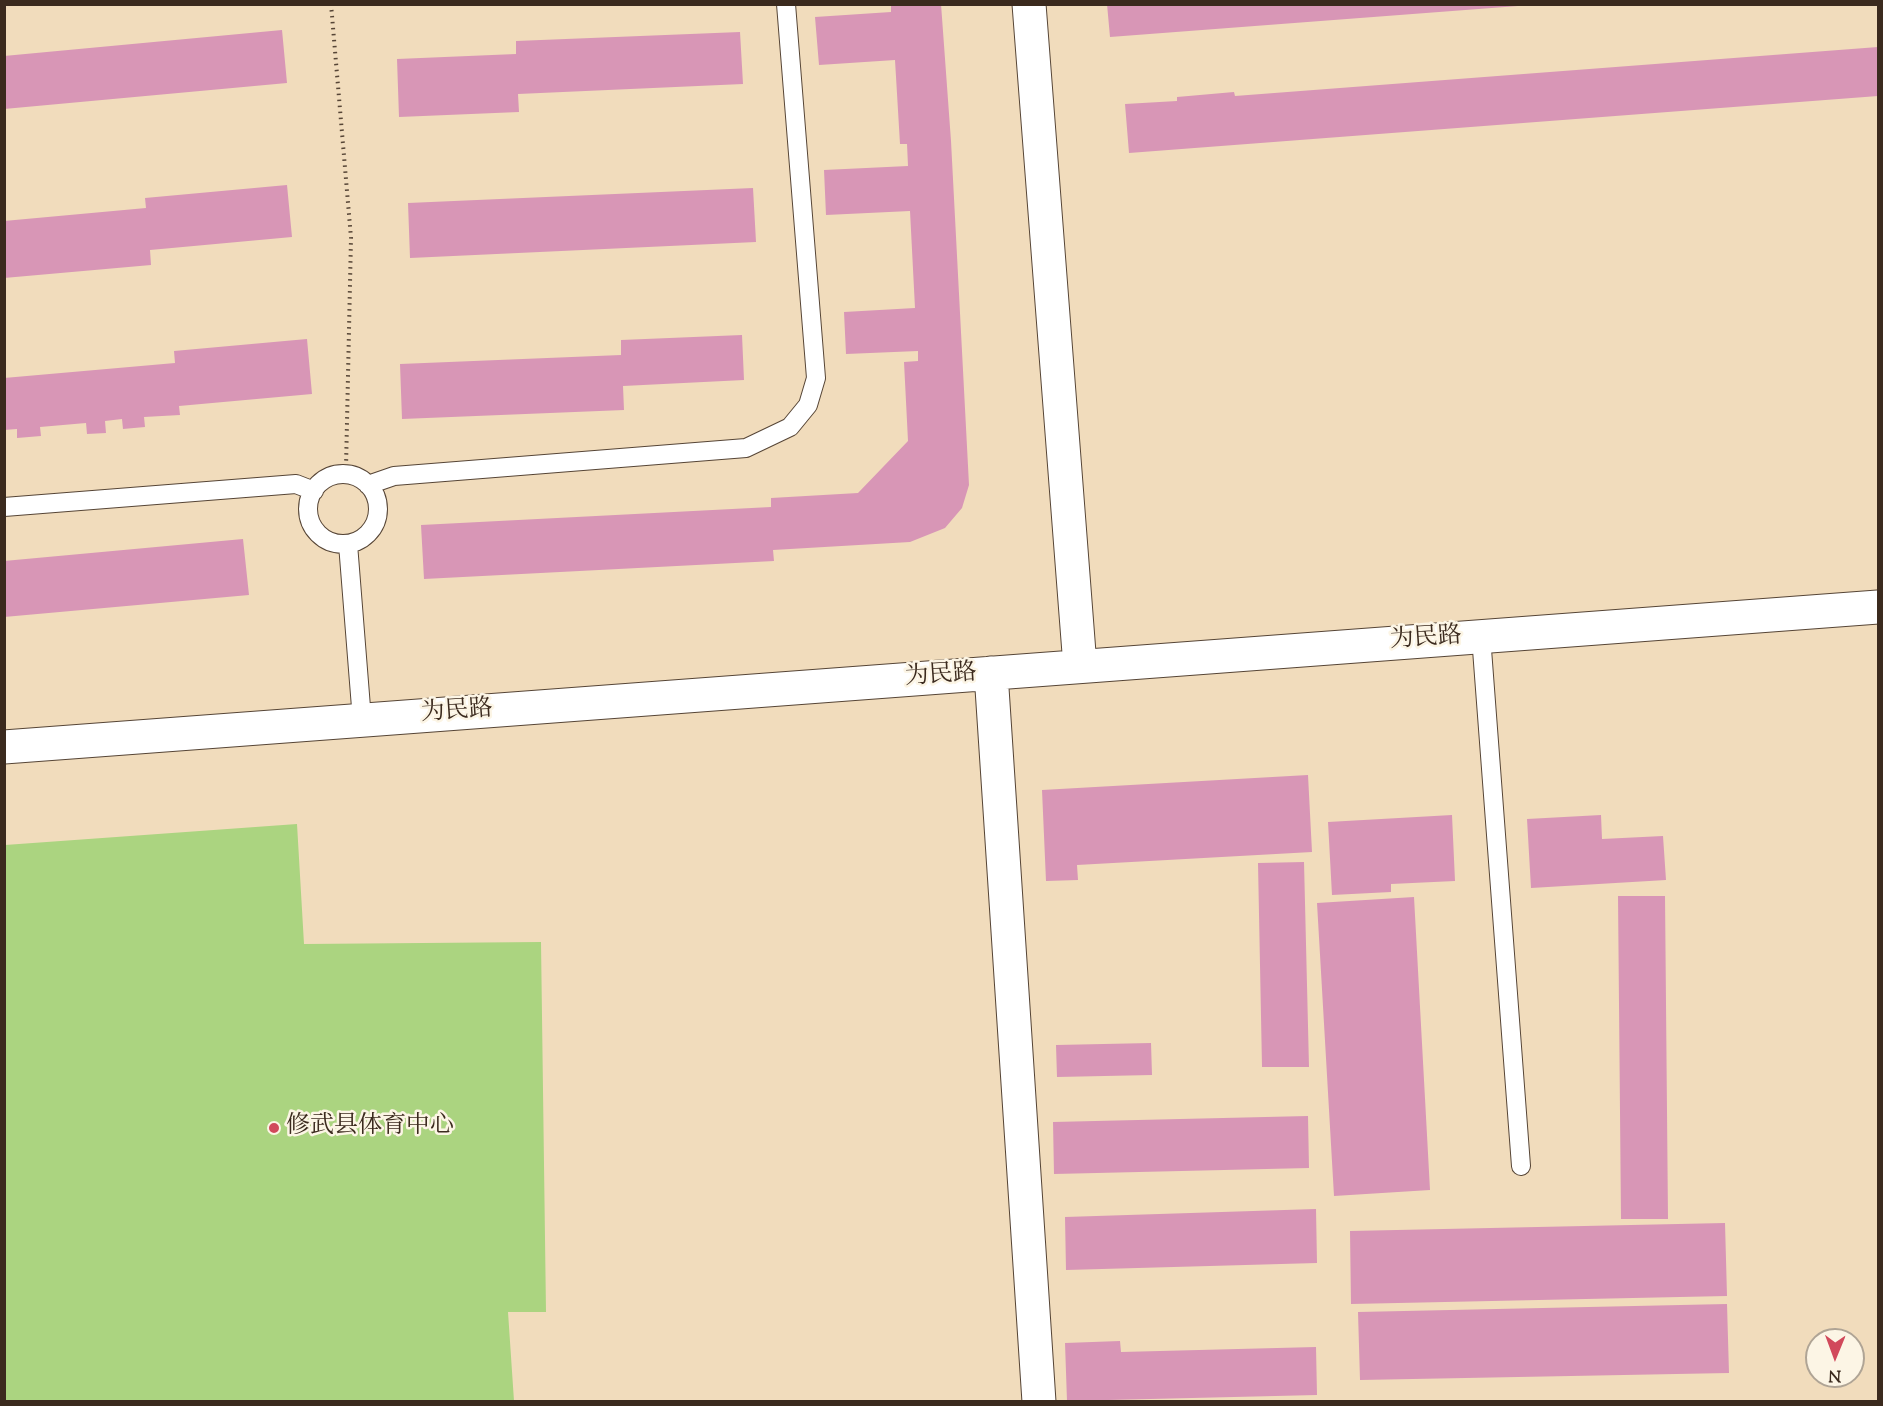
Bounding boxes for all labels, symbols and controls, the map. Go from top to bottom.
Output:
street label: 为民路 [1389,623,1463,657]
street label: 为民路 [904,660,978,694]
street label: 为民路 [420,696,494,730]
place label: 修武县体育中心 [286,1114,454,1142]
marker: 修武县体育中心 [267,1121,281,1135]
north arrow [1805,1328,1865,1388]
text: N [1828,1363,1841,1386]

